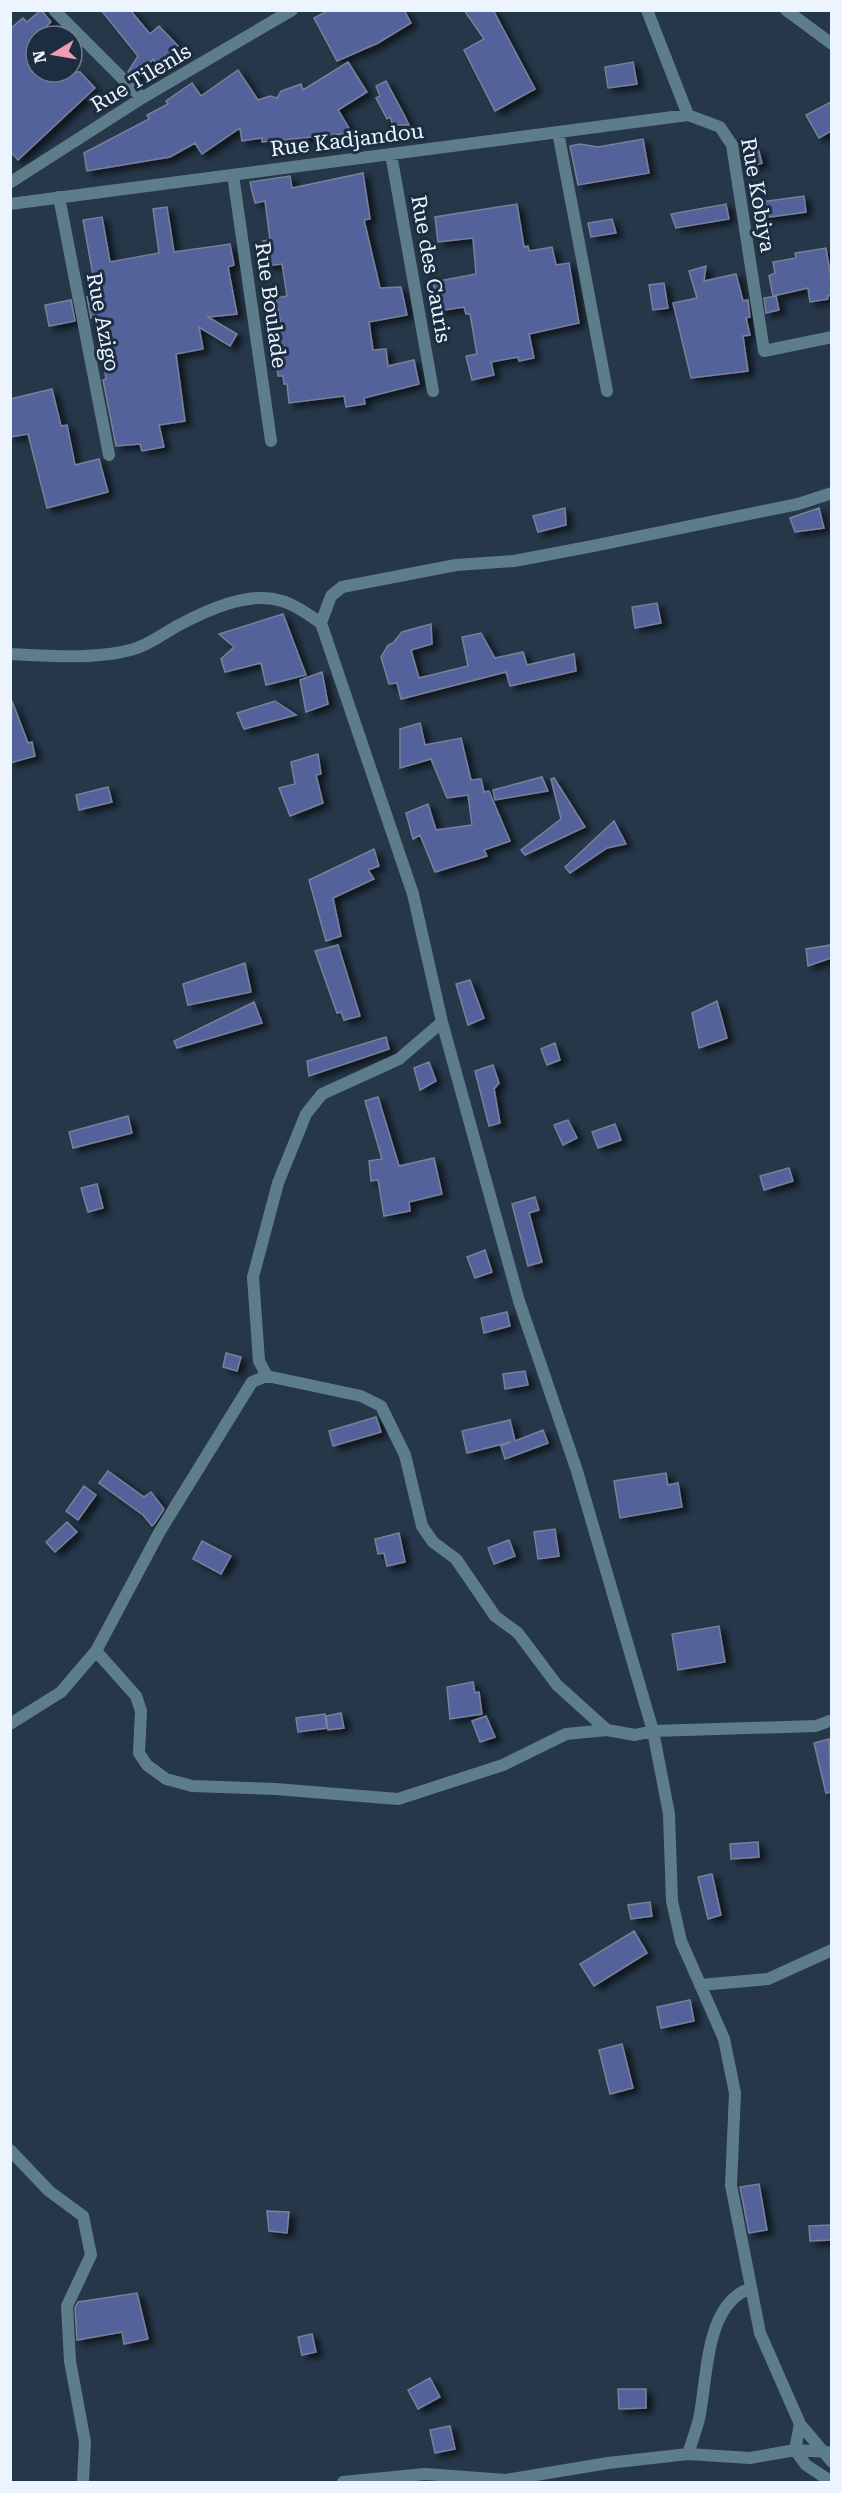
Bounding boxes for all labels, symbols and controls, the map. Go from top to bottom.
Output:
north arrow [24,24,84,84]
street label: Rue Tilenls [87,39,195,117]
text: N [29,49,50,65]
street label: Rue Kadjandou [269,119,425,161]
street label: Rue Kobiya [736,136,780,255]
street label: Rue des Cauris [406,193,456,345]
street label: Rue Boulade [250,240,292,370]
street label: Rue Azigo [82,271,124,373]

